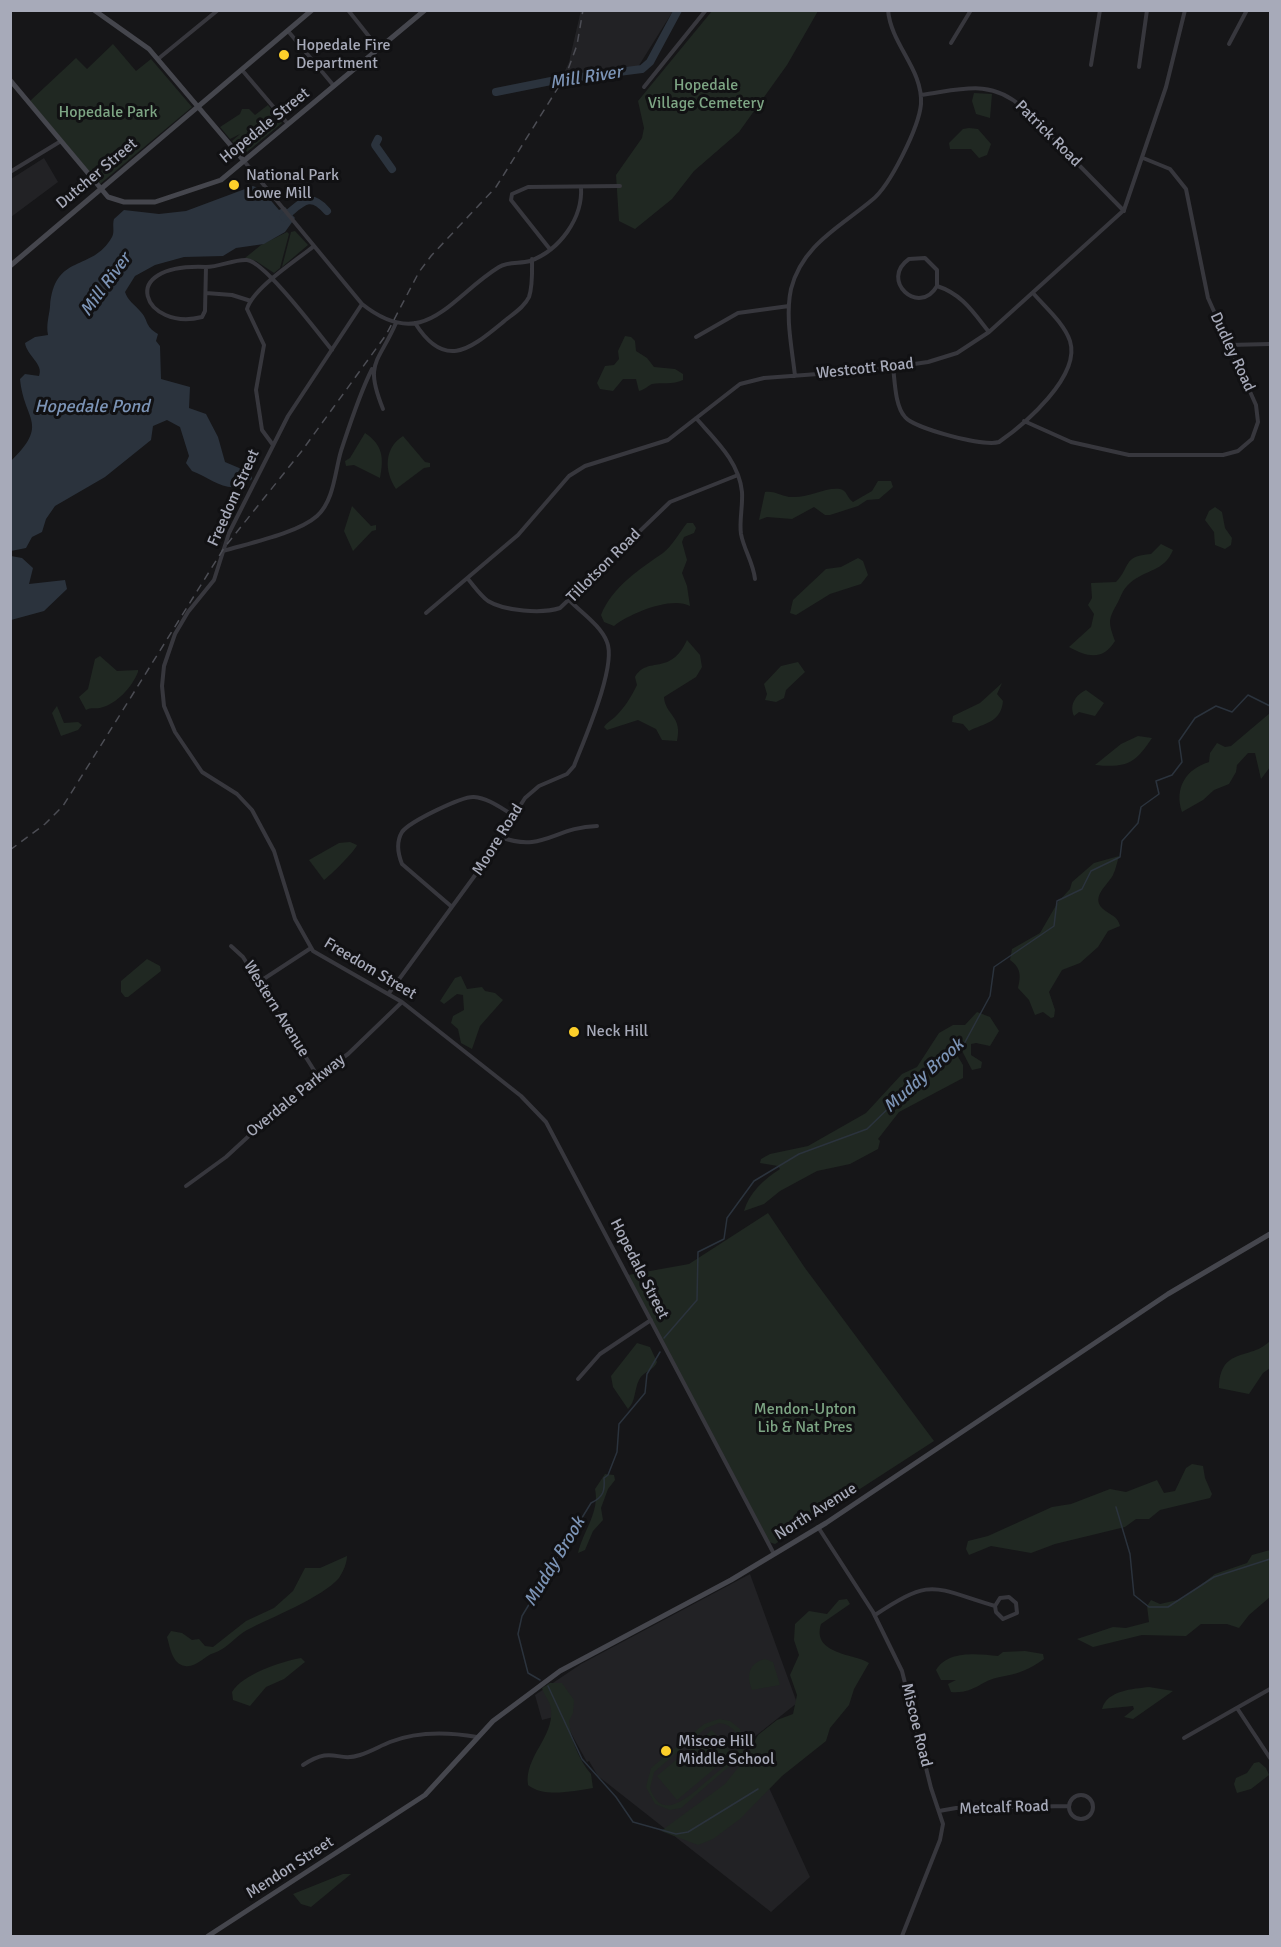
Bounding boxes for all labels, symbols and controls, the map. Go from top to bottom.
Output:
place label: Hopedale Fire Department [296,36,391,74]
marker: Hopedale Fire Department [277,48,291,62]
water label: Mill River [548,62,624,94]
park label: Hopedale Village Cemetery [648,76,764,114]
street label: Hopedale Street [216,84,314,168]
street label: Patrick Road [1011,97,1085,171]
park label: Hopedale Park [58,103,158,123]
street label: Dutcher Street [53,135,141,213]
place label: National Park Lowe Mill [246,166,339,204]
marker: National Park Lowe Mill [227,178,241,192]
water label: Mill River [76,249,136,321]
street label: Dudley Road [1205,309,1259,395]
street label: Westcott Road [815,354,915,384]
water label: Hopedale Pond [34,396,150,418]
street label: Freedom Street [204,446,264,550]
street label: Tillotson Road [563,525,645,607]
street label: Moore Road [468,801,528,879]
street label: Freedom Street [320,934,420,1004]
street label: Western Avenue [239,957,313,1061]
place label: Neck Hill [586,1022,648,1042]
marker: Neck Hill [567,1025,581,1039]
water label: Muddy Brook [879,1034,969,1118]
street label: Overdale Parkway [243,1050,349,1142]
street label: Hopedale Street [605,1216,673,1322]
park label: Mendon-Upton Lib & Nat Pres [754,1400,856,1438]
street label: North Avenue [771,1479,861,1545]
water label: Muddy Brook [520,1513,590,1611]
street label: Miscoe Road [896,1681,936,1769]
place label: Miscoe Hill Middle School [678,1732,775,1770]
marker: Miscoe Hill Middle School [659,1744,673,1758]
street label: Metcalf Road [959,1797,1049,1819]
street label: Mendon Street [243,1833,337,1903]

